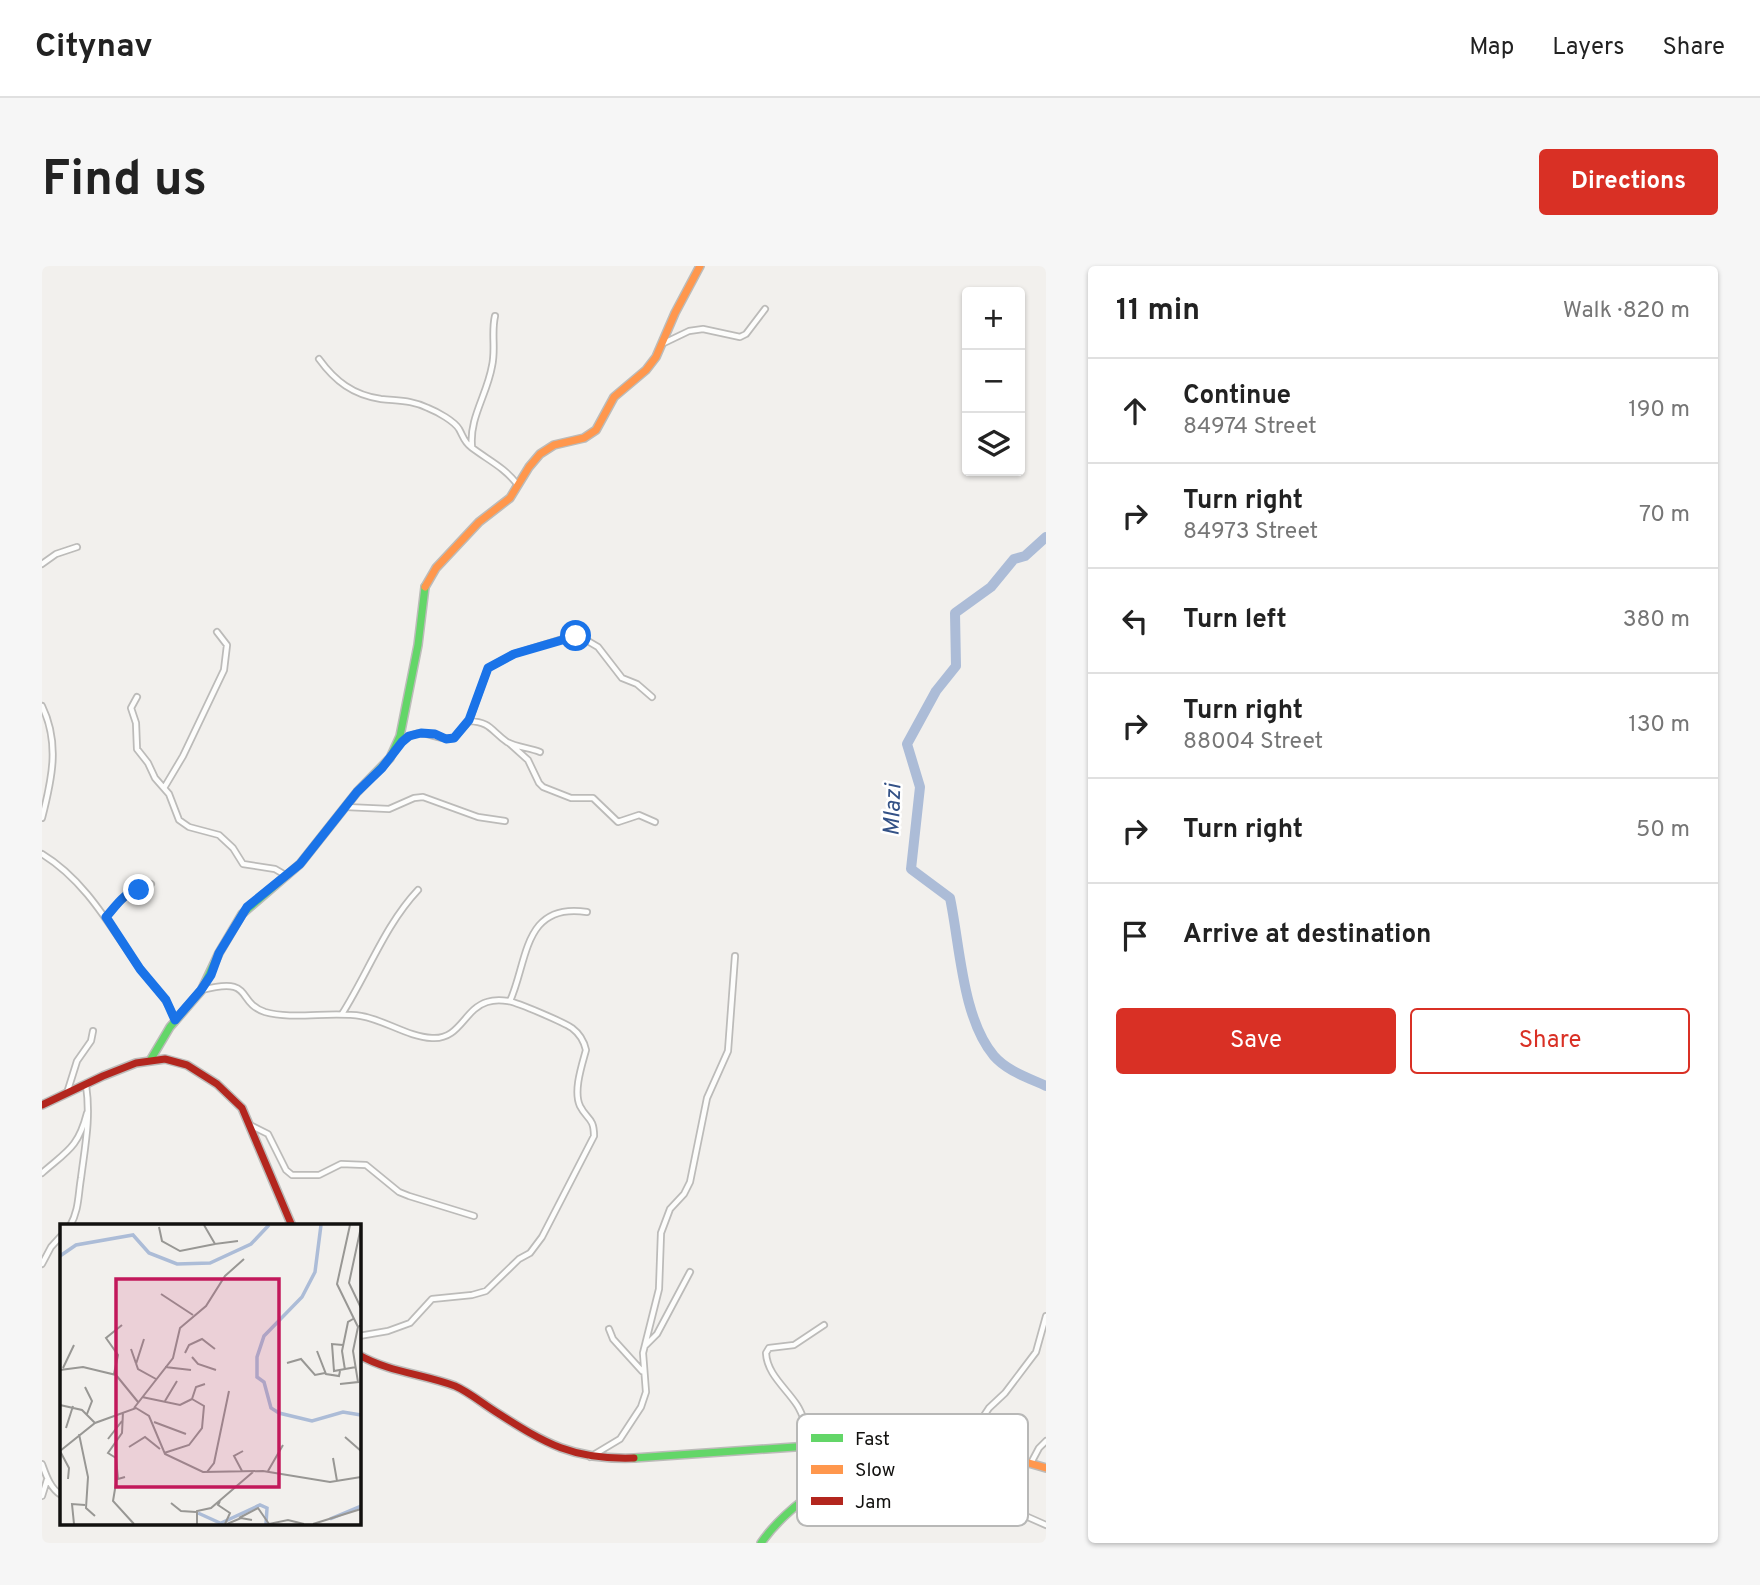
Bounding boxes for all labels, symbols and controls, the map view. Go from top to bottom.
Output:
text: Citynav [35,27,153,69]
text: Map [1469,33,1514,63]
text: Layers [1552,33,1624,63]
text: Share [1662,33,1725,63]
button: Directions [1539,149,1718,215]
text: Find us [42,151,207,213]
map controls [962,287,1025,476]
button: + [962,287,1025,350]
text: 11 min [1116,293,1200,330]
text: Walk · 820 m [1563,297,1690,326]
button: − [962,350,1025,413]
text: Continue [1183,380,1291,413]
icon: ahead [1116,392,1154,430]
text: 190 m [1628,396,1690,425]
button: layers [962,413,1025,476]
text: 84974 Street [1183,413,1317,442]
text: Turn right [1183,485,1303,518]
icon: right [1116,497,1154,535]
text: 70 m [1639,501,1690,530]
text: 84973 Street [1183,518,1318,547]
icon: left [1116,602,1154,640]
text: Turn left [1183,604,1287,637]
text: 380 m [1623,606,1690,635]
route start [560,620,591,651]
text: Turn right [1183,695,1303,728]
icon: right [1116,707,1154,745]
text: 130 m [1628,711,1690,740]
text: 88004 Street [1183,728,1323,757]
water label: Mlazi [879,782,909,837]
icon: right [1116,812,1154,850]
text: Turn right [1183,814,1303,847]
text: 50 m [1636,816,1690,845]
route end [123,874,154,905]
icon: arrive [1116,917,1154,955]
text: Arrive at destination [1183,919,1431,952]
button: Save [1116,1008,1396,1074]
button: Share [1410,1008,1690,1074]
inset map [60,1224,360,1526]
legend [797,1414,1028,1526]
text: Fast [855,1428,890,1452]
text: Slow [855,1459,895,1483]
text: Jam [855,1491,892,1515]

